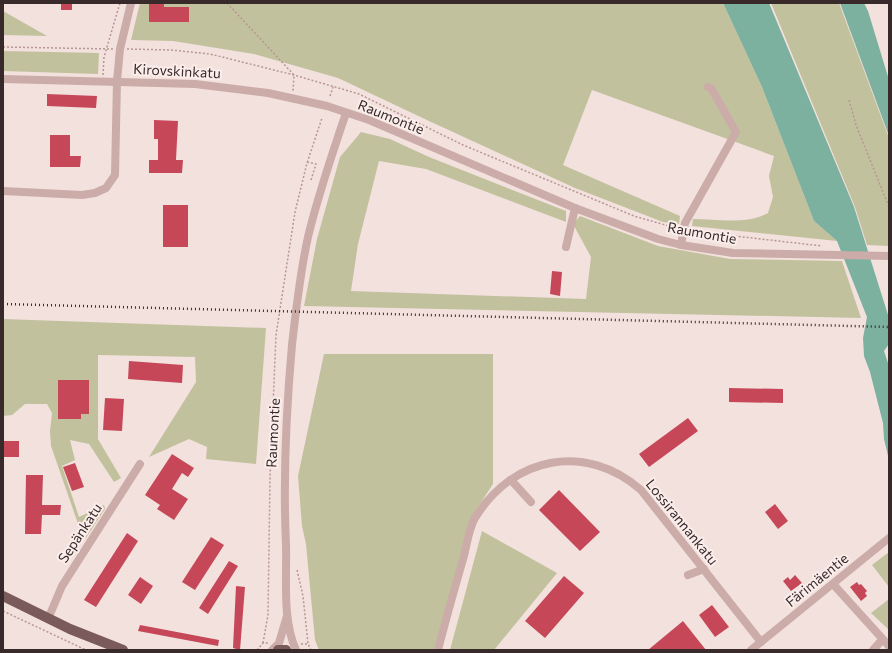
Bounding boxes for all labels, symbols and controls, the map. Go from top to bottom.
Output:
street label: Kirovskinkatu [133,60,221,81]
street label: Raumontie [356,96,427,137]
street label: Raumontie [666,218,738,247]
street label: Raumontie [262,398,283,468]
street label: Lossirannankatu [643,475,722,568]
street label: Sepänkatu [54,500,105,566]
street label: Färimäentie [782,549,851,610]

